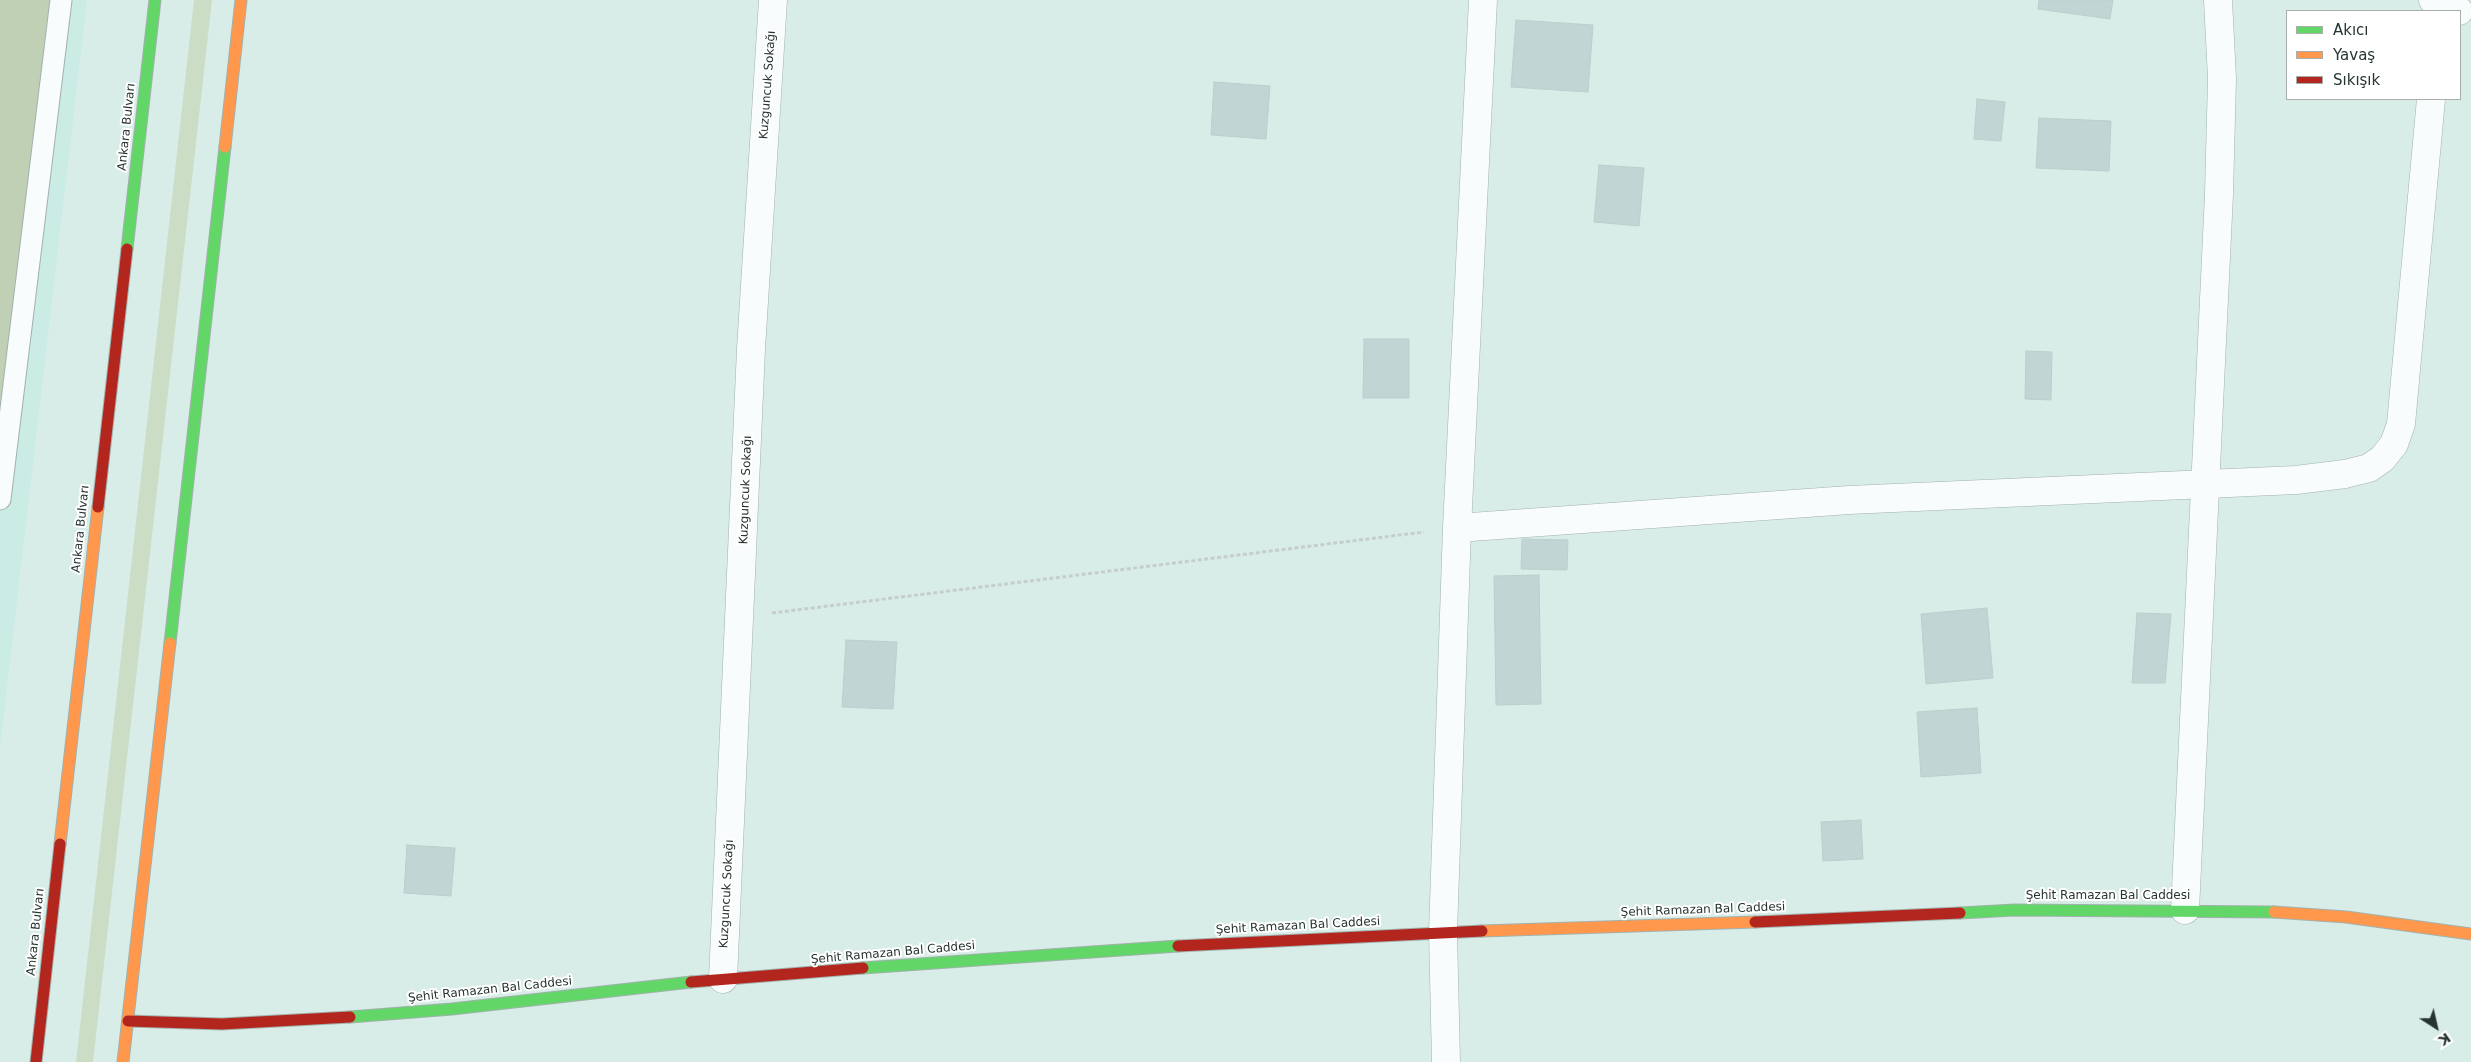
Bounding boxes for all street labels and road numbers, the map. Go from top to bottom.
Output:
street label: Kuzguncuk Sokağı [757,30,779,140]
street label: Ankara Bulvarı [115,83,139,171]
street label: Kuzguncuk Sokağı [737,435,755,545]
street label: Ankara Bulvarı [69,485,93,573]
street label: Kuzguncuk Sokağı [717,839,737,949]
street label: Ankara Bulvarı [24,888,48,976]
street label: Şehit Ramazan Bal Caddesi [2026,889,2190,903]
street label: Şehit Ramazan Bal Caddesi [1620,900,1786,920]
street label: Şehit Ramazan Bal Caddesi [1215,915,1381,937]
street label: Şehit Ramazan Bal Caddesi [810,939,976,967]
street label: Şehit Ramazan Bal Caddesi [407,974,573,1006]

